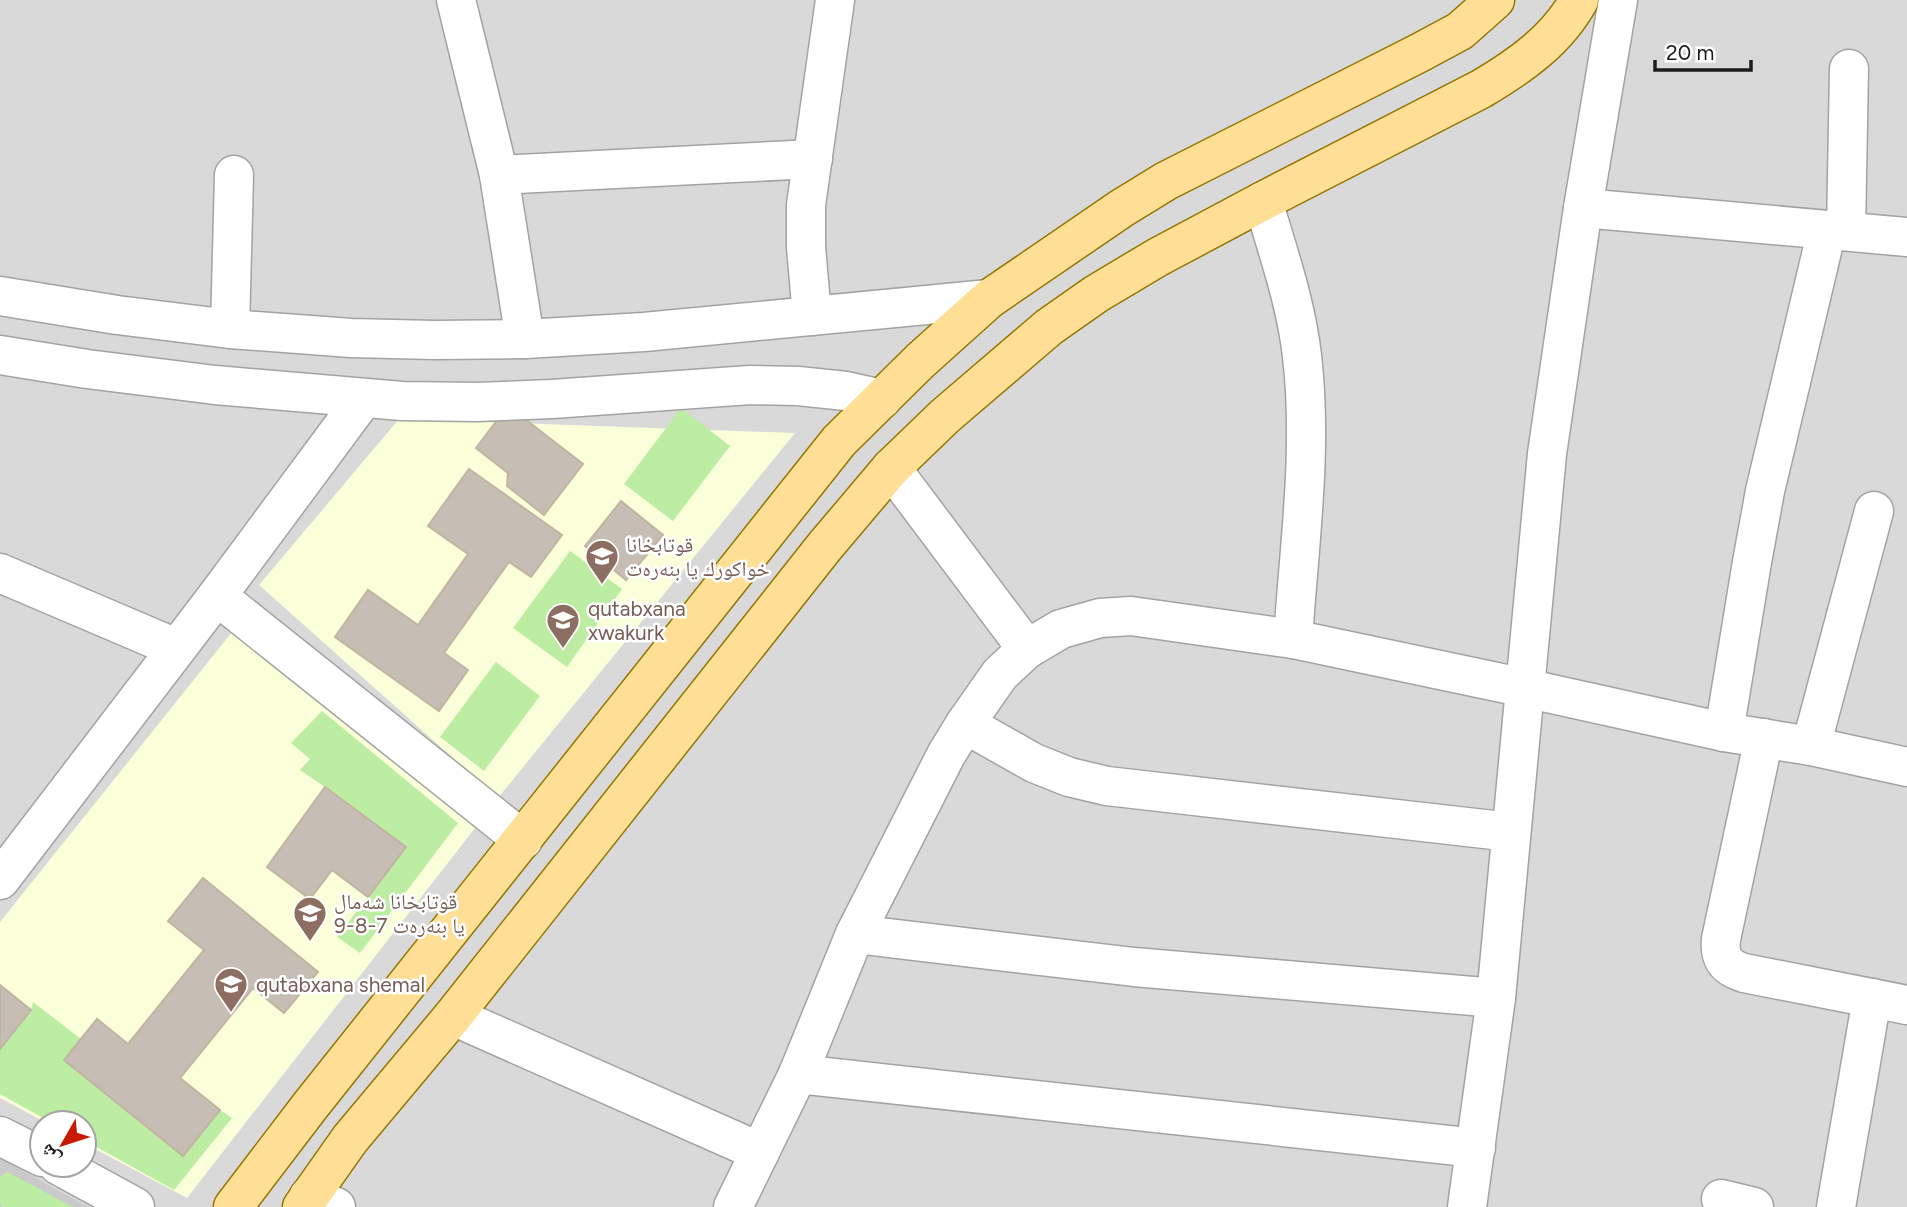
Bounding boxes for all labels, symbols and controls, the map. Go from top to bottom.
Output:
scale bar [1655,28,1751,72]
text: 20 m [1666,40,1714,65]
place label: قوتابخانا خواکورك یا بنەرەت [626,532,770,581]
school or university icon: قوتابخانا خواکورك یا بنەرەت [583,537,621,586]
place label: qutabxana xwakurk [588,596,686,645]
school or university icon: qutabxana xwakurk [544,601,582,650]
place label: قوتابخانا شەمال یا بنەرەت 7-8-9 [334,889,465,938]
school or university icon: قوتابخانا شەمال یا بنەرەت 7-8-9 [291,894,329,943]
school or university icon: qutabxana shemal [212,965,250,1014]
place label: qutabxana shemal [256,972,425,997]
north arrow [28,1109,98,1179]
text: ش [35,1139,65,1169]

